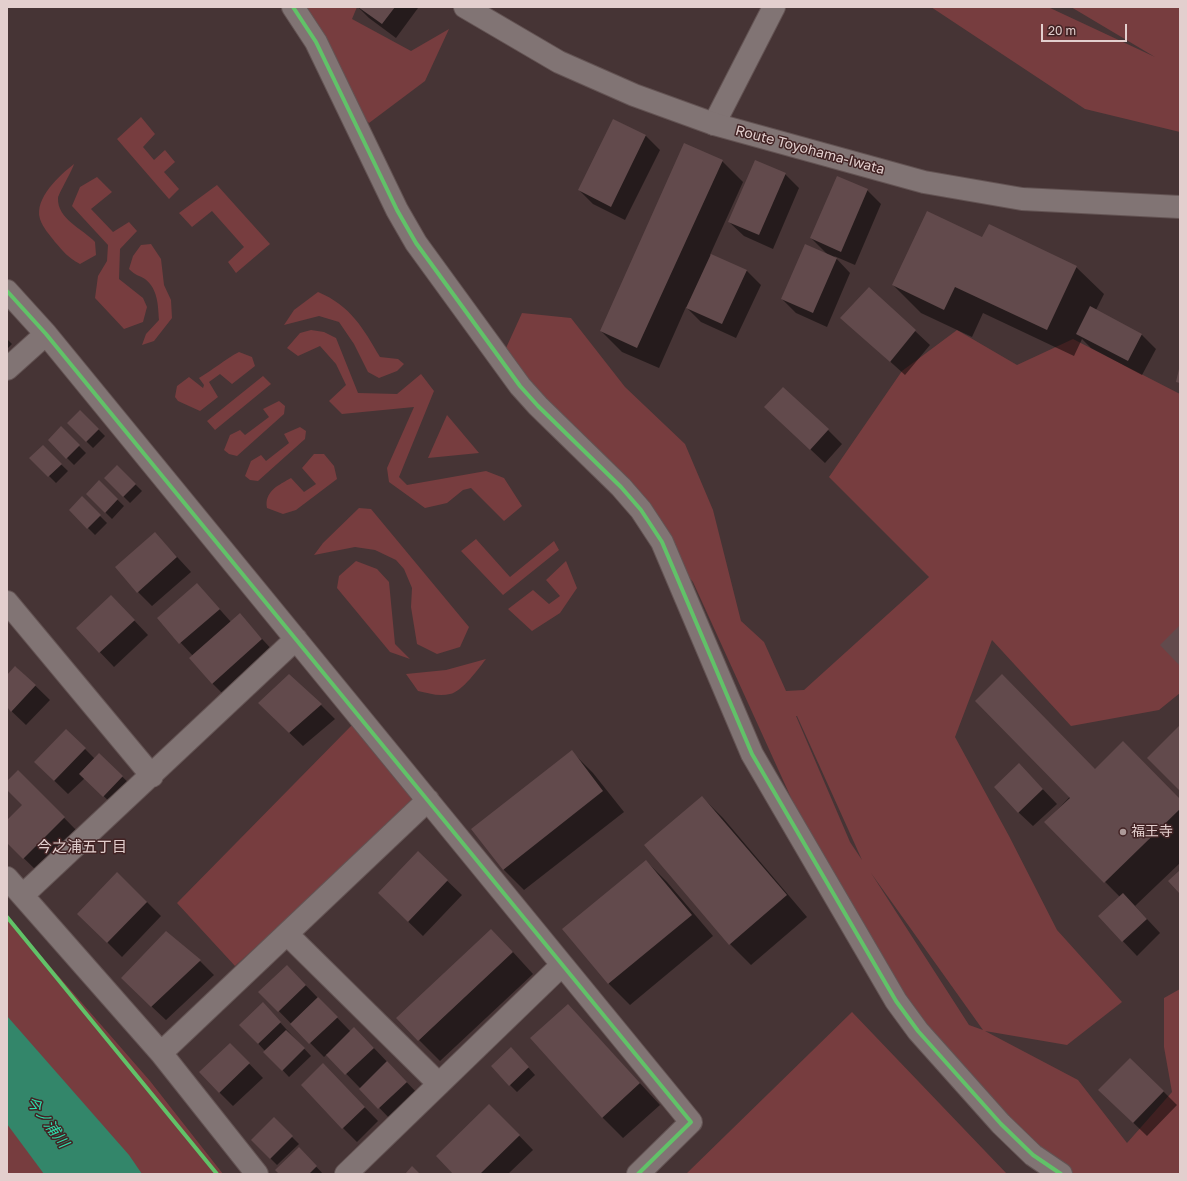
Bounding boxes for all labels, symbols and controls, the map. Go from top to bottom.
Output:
scale bar [1043,16,1129,42]
text: 20 m [1048,23,1076,38]
street label: Route Toyohama-Iwata [734,122,886,178]
place label: 福王寺 [1131,824,1173,840]
marker: 福王寺 [1118,827,1128,837]
district label: 今之浦五丁目 [37,838,127,856]
water label: 今ノ浦川 [22,1093,72,1151]

